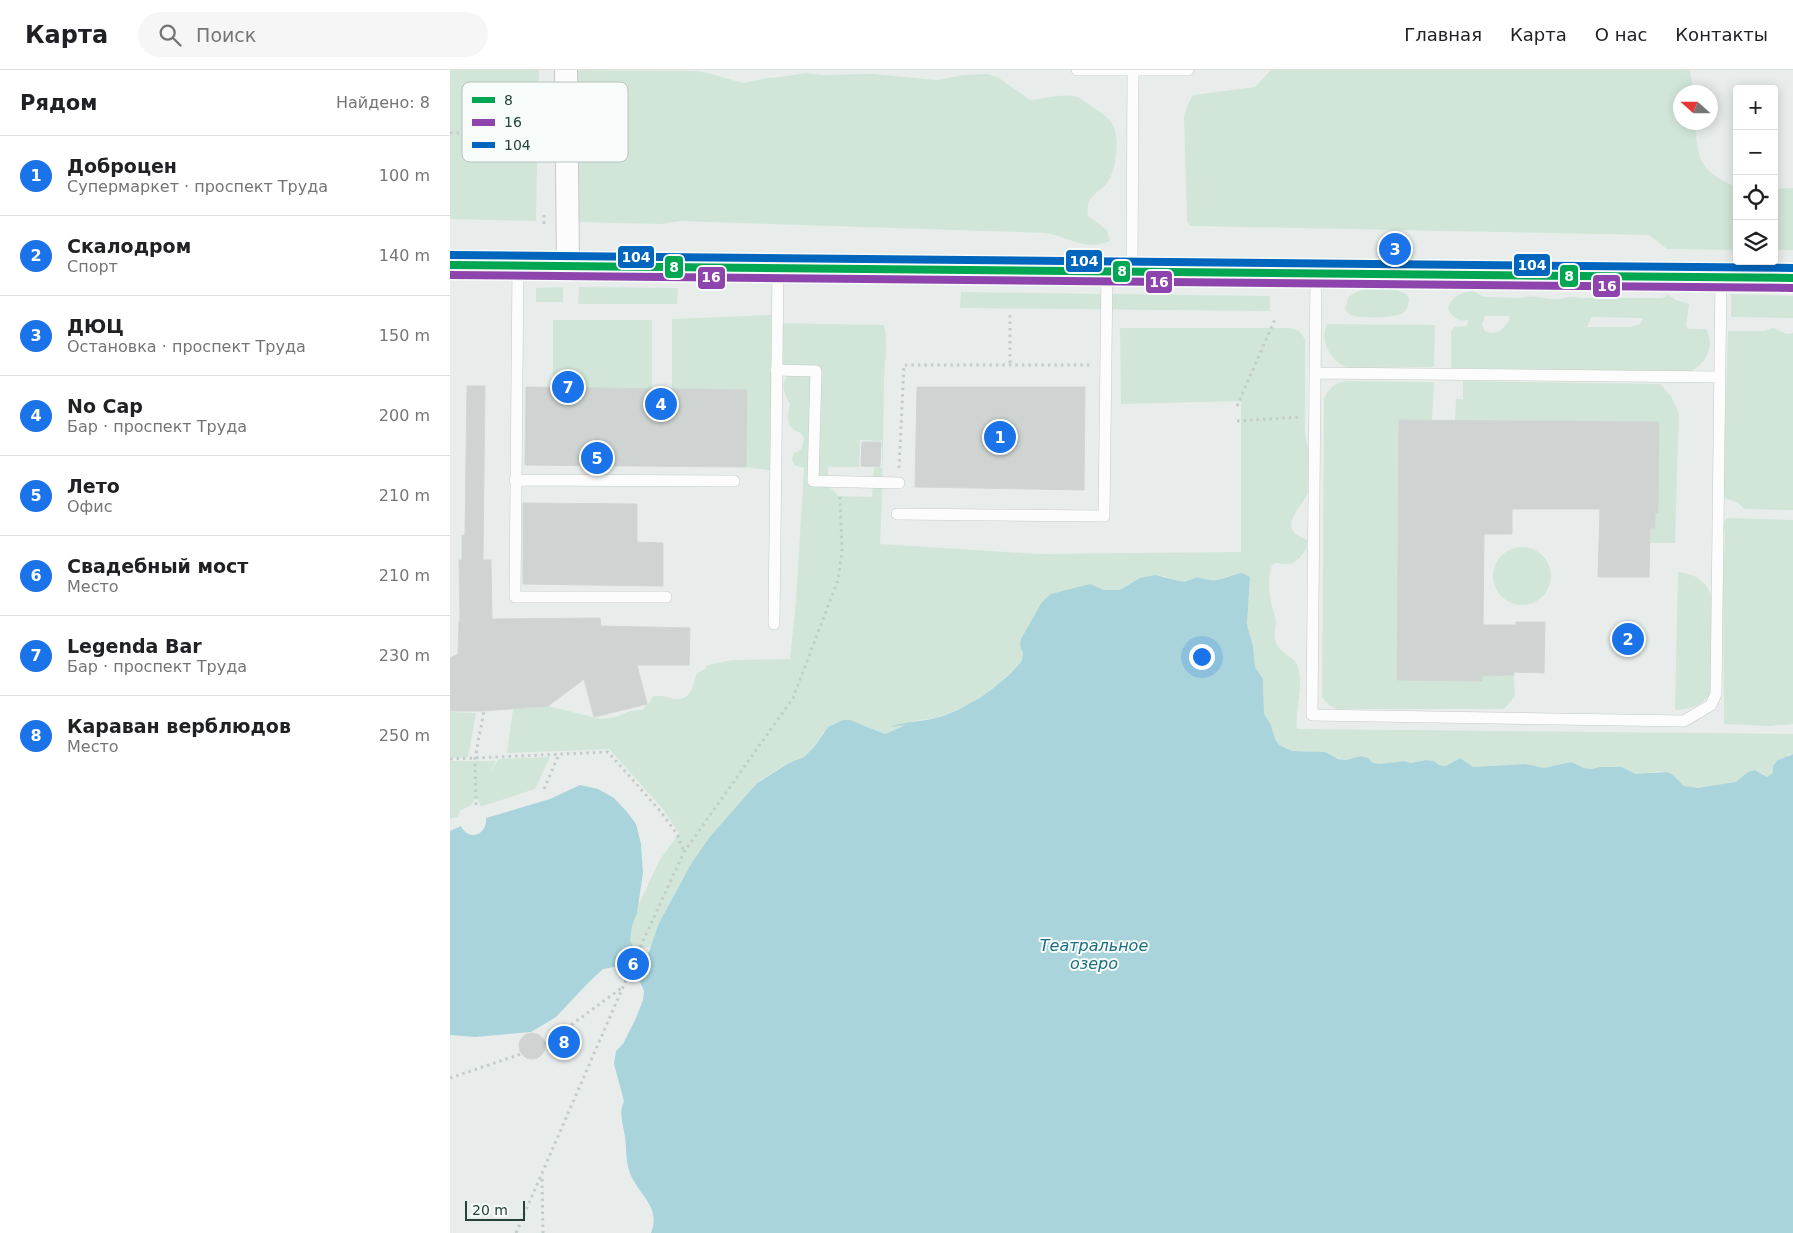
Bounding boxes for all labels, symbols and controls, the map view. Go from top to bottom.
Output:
search box [138,12,488,57]
text: Карта [25,21,108,49]
icon: search [156,21,184,49]
text: Поиск [196,24,256,46]
text: Главная [1404,24,1482,45]
text: Карта [1510,24,1567,45]
text: О нас [1595,24,1647,45]
text: Контакты [1675,24,1768,45]
legend [462,82,628,162]
north arrow [1673,85,1718,130]
map controls [1733,85,1778,265]
button: + [1733,85,1778,130]
text: Рядом [20,91,97,115]
text: 8 [504,92,513,108]
text: Найдено: 8 [336,93,430,112]
text: 16 [504,114,522,130]
button: − [1733,130,1778,175]
text: 104 [504,137,531,153]
text: Доброцен [67,155,177,177]
text: 1 [30,166,42,185]
text: 100 m [379,166,430,185]
button: locate [1733,175,1778,220]
text: Супермаркет · проспект Труда [67,177,328,196]
button: layers [1733,220,1778,265]
pin: 3 [1379,230,1411,268]
text: Скалодром [67,235,191,257]
line badge: 104 [617,245,655,269]
text: 2 [30,246,42,265]
text: 140 m [379,246,430,265]
text: 104 [621,249,651,265]
line badge: 104 [1065,249,1103,273]
text: 104 [1069,253,1099,269]
line badge: 104 [1513,253,1551,277]
line badge: 8 [664,255,684,279]
text: Спорт [67,257,118,276]
text: 104 [1517,257,1547,273]
text: 8 [669,259,679,275]
line badge: 8 [1112,260,1131,283]
text: 8 [1117,263,1127,279]
line badge: 8 [1559,264,1579,288]
line badge: 16 [697,266,726,290]
text: 8 [1564,268,1574,284]
text: 16 [701,269,721,285]
line badge: 16 [1145,270,1173,294]
text: 16 [1149,274,1169,290]
line badge: 16 [1592,274,1621,298]
text: 16 [1597,278,1617,294]
text: ДЮЦ [67,315,124,337]
text: 3 [30,326,42,345]
text: 150 m [379,326,430,345]
text: Остановка · проспект Труда [67,337,306,356]
pin: 7 [552,368,584,406]
pin: 4 [645,385,677,423]
text: No Cap [67,395,143,417]
text: 4 [30,406,42,425]
text: 200 m [379,406,430,425]
text: Бар · проспект Труда [67,417,247,436]
pin: 1 [984,418,1016,456]
pin: 5 [581,439,613,477]
text: Лето [67,475,120,497]
text: 5 [30,486,42,505]
text: 210 m [379,486,430,505]
text: Офис [67,497,112,516]
text: Свадебный мост [67,555,248,577]
text: 6 [30,566,42,585]
text: 210 m [379,566,430,585]
text: Место [67,577,119,596]
pin: 2 [1612,620,1644,658]
text: Legenda Bar [67,635,202,657]
your location [1189,644,1215,670]
text: 7 [30,646,42,665]
text: 230 m [379,646,430,665]
text: Бар · проспект Труда [67,657,247,676]
text: Караван верблюдов [67,715,291,737]
text: 8 [30,726,42,745]
text: 250 m [379,726,430,745]
text: Место [67,737,119,756]
water label: Театральное озеро [1040,936,1148,973]
pin: 6 [617,945,649,983]
pin: 8 [548,1023,580,1061]
scale bar [465,1198,525,1221]
text: 20 m [472,1202,508,1218]

